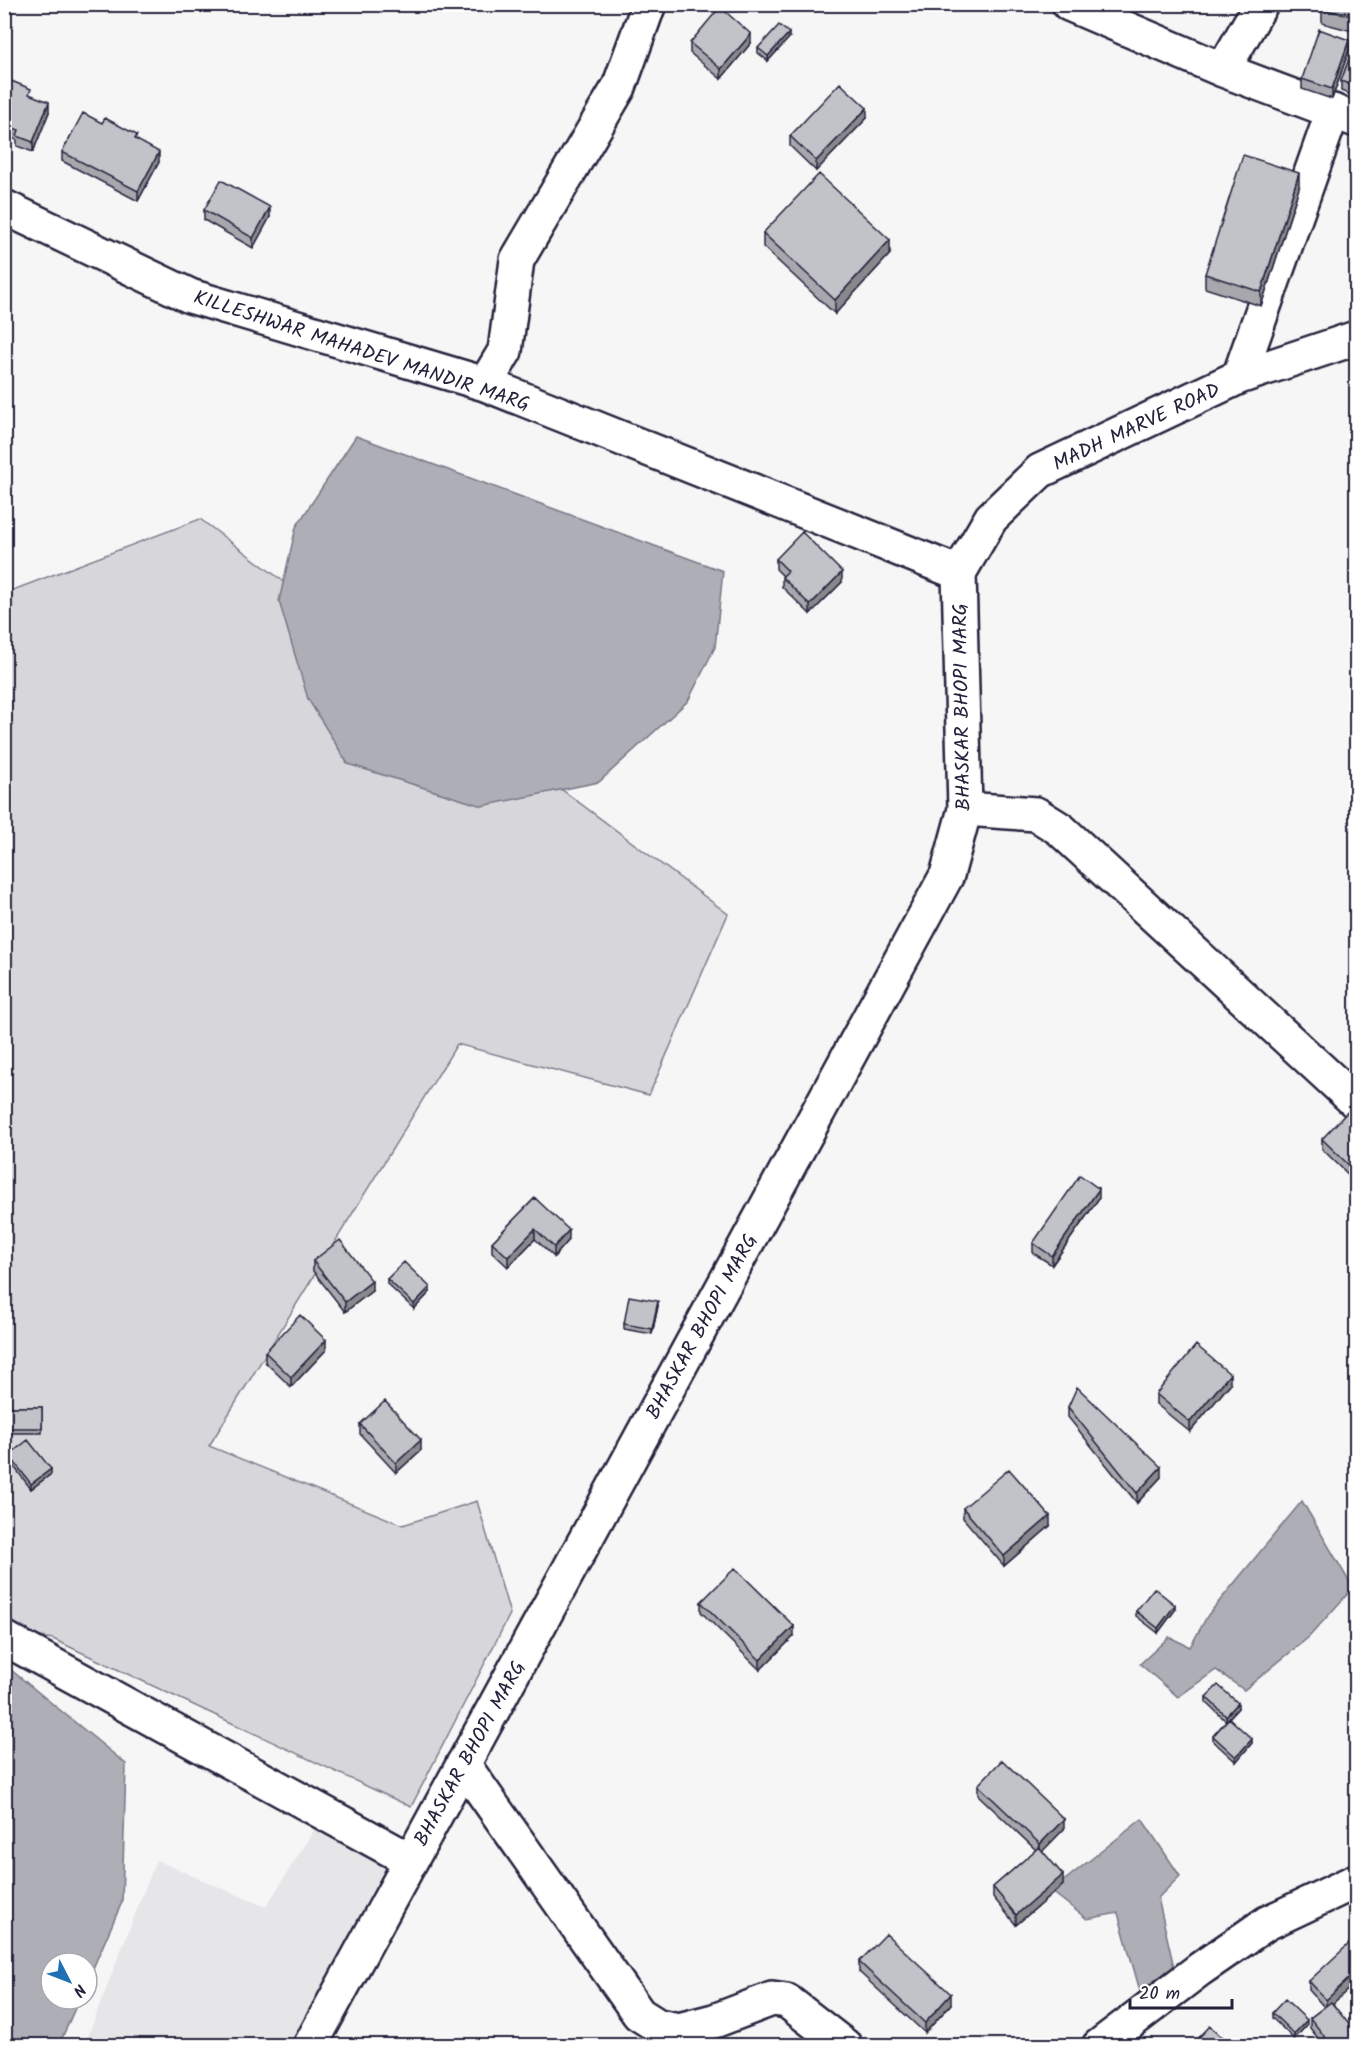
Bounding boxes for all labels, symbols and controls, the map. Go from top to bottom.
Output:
street label: KILLESHWAR MAHADEV MANDIR MARG [189,282,534,422]
street label: MADH MARVE ROAD [1048,375,1226,481]
street label: BHASKAR BHOPI MARG [945,603,981,811]
street label: BHASKAR BHOPI MARG [638,1228,767,1426]
street label: BHASKAR BHOPI MARG [406,1655,535,1853]
north arrow [39,1951,99,2011]
scale bar [1130,1972,1232,2010]
text: N [66,1978,92,2002]
text: 20 m [1139,1980,1180,2009]

